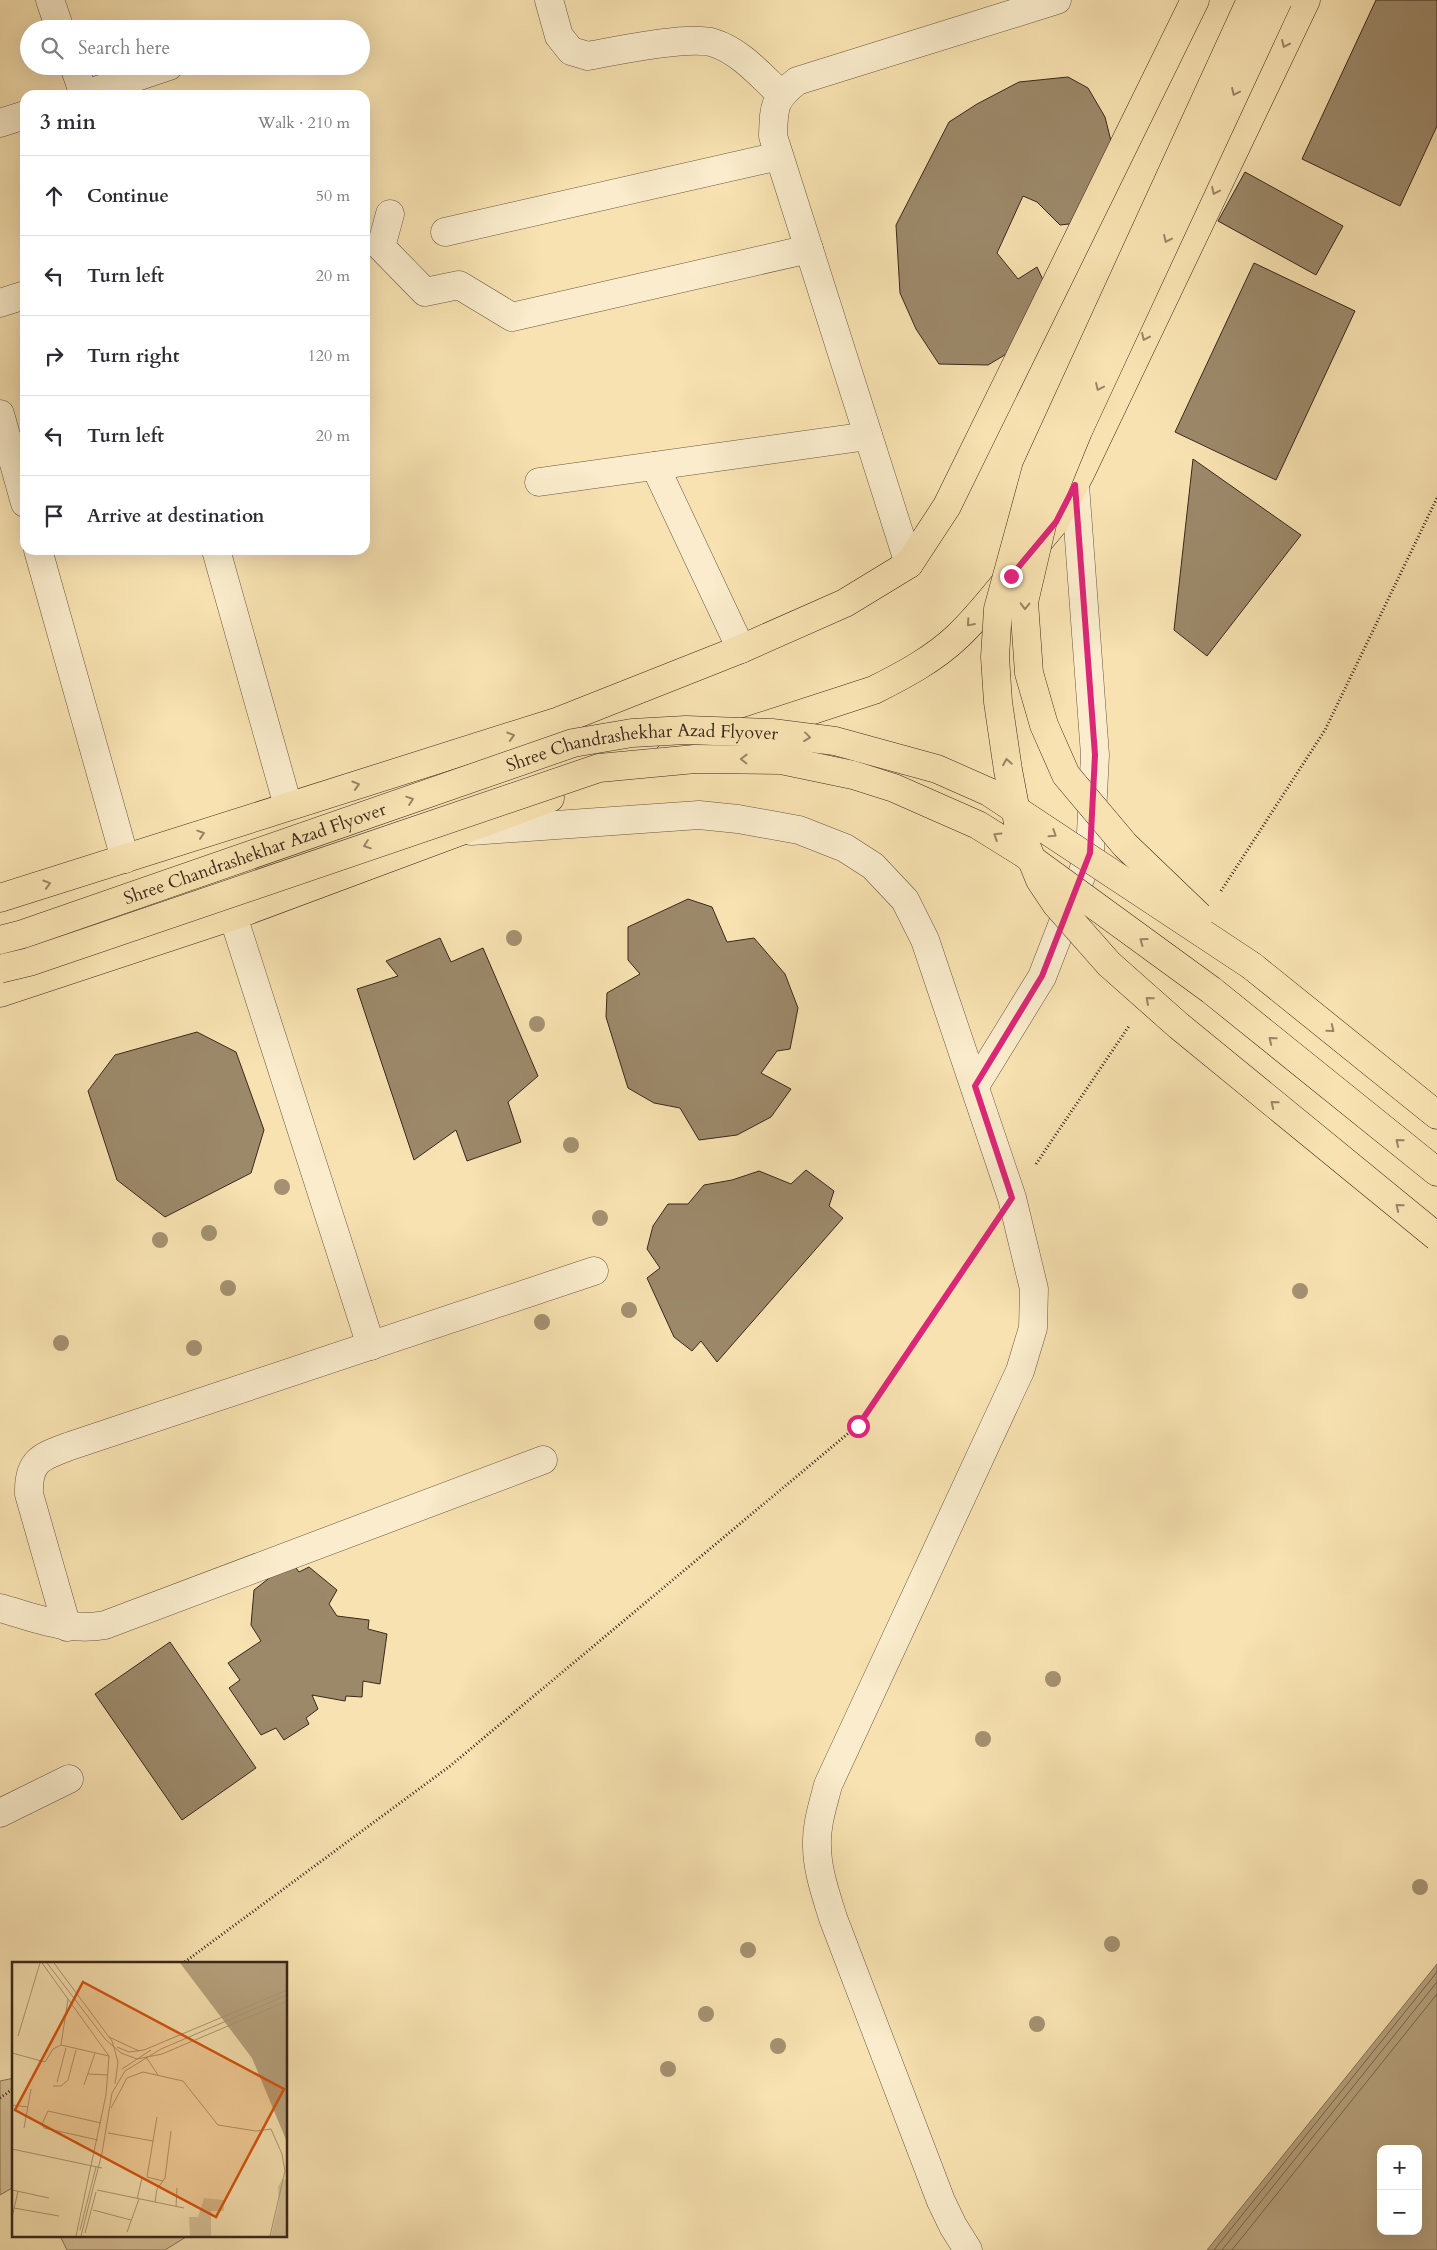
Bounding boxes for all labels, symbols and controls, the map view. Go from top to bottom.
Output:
search box [20,20,370,75]
icon: search [38,34,66,62]
text: Search here [78,35,170,61]
one-way arrow [1281,39,1292,48]
one-way arrow [1231,87,1242,96]
text: 3 min [40,108,96,137]
text: Walk · 210 m [258,112,350,134]
icon: ahead [40,182,68,210]
text: Continue [87,183,169,209]
text: 50 m [316,185,350,207]
one-way arrow [1211,186,1222,195]
one-way arrow [1163,234,1173,243]
icon: left [40,262,68,290]
text: Turn left [87,263,164,289]
text: 20 m [316,265,350,287]
one-way arrow [1141,332,1152,341]
icon: right [40,342,68,370]
text: Turn right [87,343,179,369]
text: 120 m [308,345,350,367]
one-way arrow [1094,382,1105,391]
icon: left [40,422,68,450]
text: Turn left [87,423,164,449]
text: 20 m [316,425,350,447]
icon: arrive [40,502,68,530]
text: Arrive at destination [87,503,264,529]
route end [1000,565,1023,588]
one-way arrow [1020,602,1031,610]
one-way arrow [967,617,976,626]
street label: Shree Chandrashekhar Azad Flyover [503,717,780,778]
one-way arrow [507,732,515,742]
one-way arrow [803,732,811,742]
one-way arrow [740,754,748,765]
one-way arrow [1003,758,1013,767]
one-way arrow [352,781,360,791]
street label: Shree Chandrashekhar Azad Flyover [120,796,390,911]
one-way arrow [406,796,414,806]
one-way arrow [1048,828,1057,838]
one-way arrow [197,830,205,840]
one-way arrow [993,833,1002,843]
one-way arrow [363,840,372,850]
one-way arrow [42,879,50,889]
one-way arrow [1139,938,1149,947]
one-way arrow [1145,996,1154,1005]
one-way arrow [1325,1024,1334,1032]
one-way arrow [1269,1036,1278,1045]
one-way arrow [1270,1100,1279,1109]
one-way arrow [1396,1139,1405,1147]
one-way arrow [1396,1203,1405,1212]
route start [847,1415,870,1438]
inset map [12,1962,288,2238]
map controls [1377,2145,1422,2235]
button: + [1377,2145,1422,2190]
button: − [1377,2190,1422,2235]

